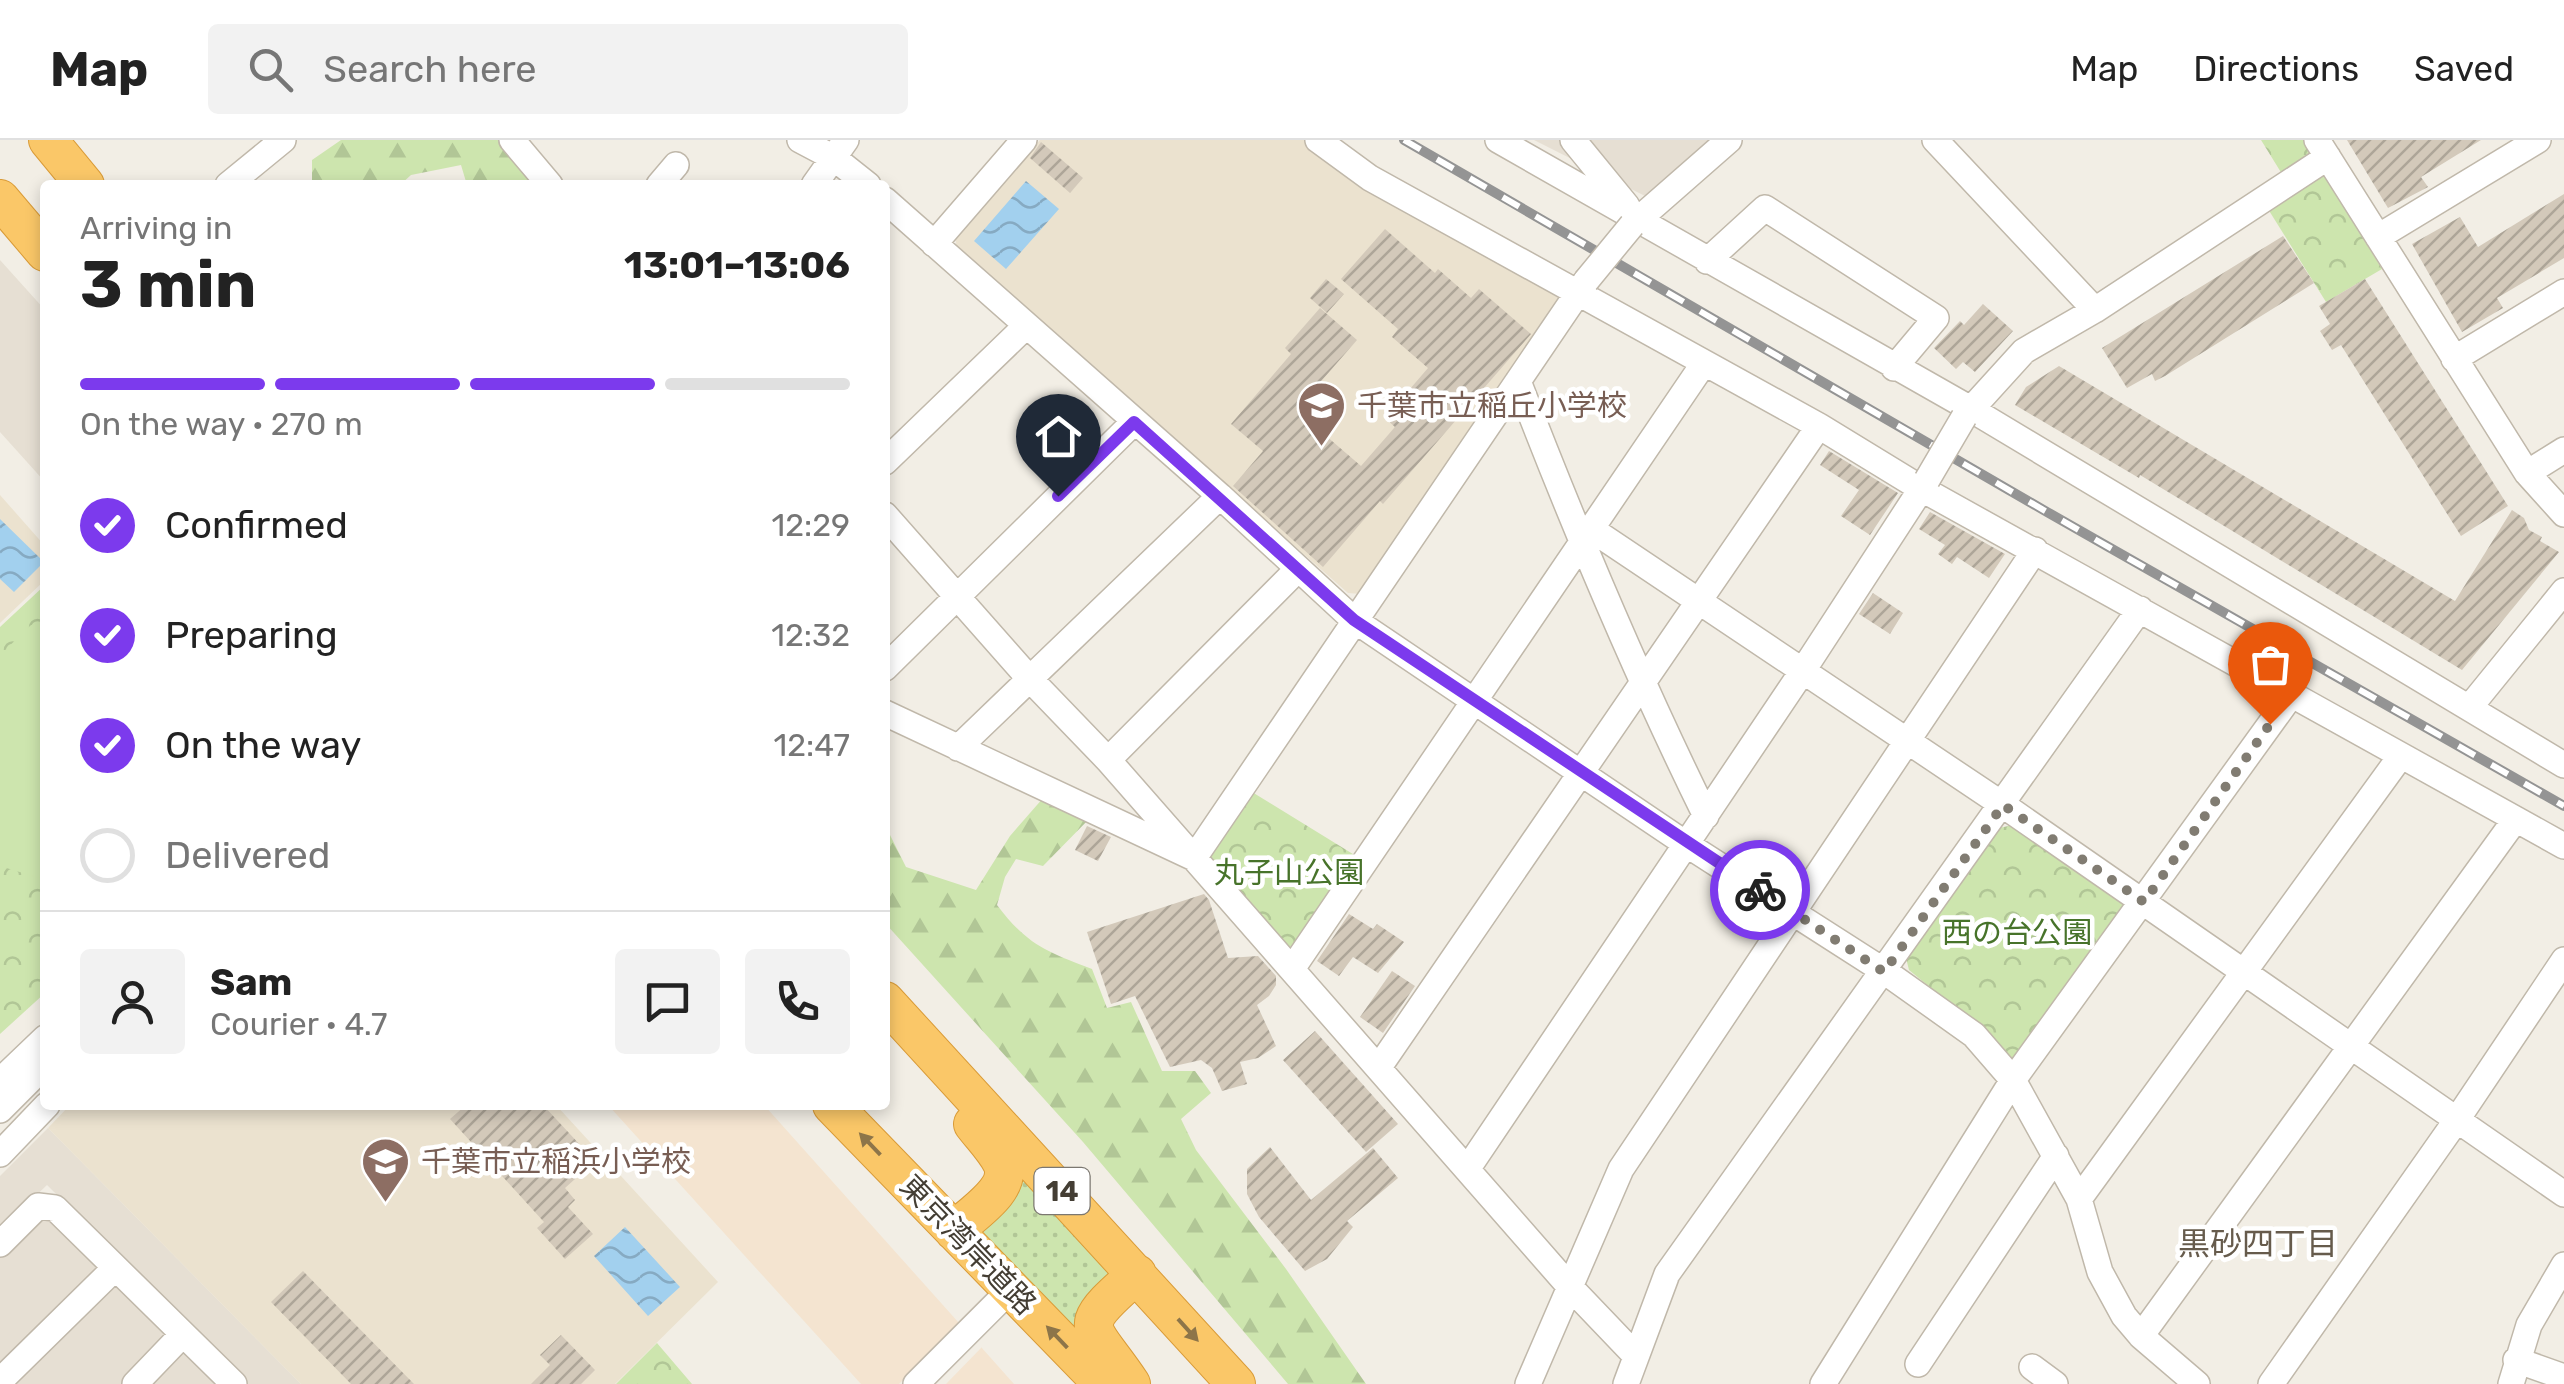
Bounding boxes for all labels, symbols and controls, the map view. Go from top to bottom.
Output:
search box [208,24,908,114]
text: Map [50,41,148,98]
icon: search [243,42,298,97]
text: Search here [323,46,537,92]
text: Map [2070,48,2138,90]
text: Directions [2193,48,2359,90]
text: Saved [2414,48,2514,90]
text: Arriving in [80,209,232,247]
text: 13:01–13:06 [624,242,850,288]
text: 3 min [80,246,257,323]
school or university icon: 千葉市立稲丘小学校 [1296,380,1348,448]
place label: 千葉市立稲丘小学校 [1357,388,1627,424]
pin [1016,394,1101,497]
text: On the way · 270 m [80,405,363,443]
icon: home [1031,409,1086,464]
icon: check [80,498,135,553]
text: Confirmed [165,502,348,548]
text: 12:29 [772,506,850,544]
icon: check [80,608,135,663]
text: Preparing [165,612,338,658]
text: 12:32 [771,616,850,654]
pin [2228,622,2313,725]
icon: bag [2243,637,2298,692]
icon: check [80,718,135,773]
text: On the way [165,722,361,768]
text: 12:47 [774,726,850,764]
text: Delivered [165,832,330,878]
courier [1710,840,1810,940]
park label: 丸子山公園 [1214,855,1364,891]
icon: bike [1733,863,1788,918]
park label: 西の台公園 [1942,915,2092,951]
button: person [80,949,185,1054]
button: chat [615,949,720,1054]
button: phone [745,949,850,1054]
text: Sam [210,959,292,1005]
text: Courier · 4.7 [210,1005,387,1043]
one-way arrow [859,1132,882,1156]
school or university icon: 千葉市立稲浜小学校 [360,1136,412,1204]
place label: 千葉市立稲浜小学校 [421,1144,691,1180]
street label: 東京湾岸道路 [893,1168,1043,1322]
road number: 14 [1034,1168,1090,1214]
district label: 黒砂四丁目 [2178,1225,2338,1263]
one-way arrow [1177,1317,1199,1342]
one-way arrow [1046,1325,1069,1349]

